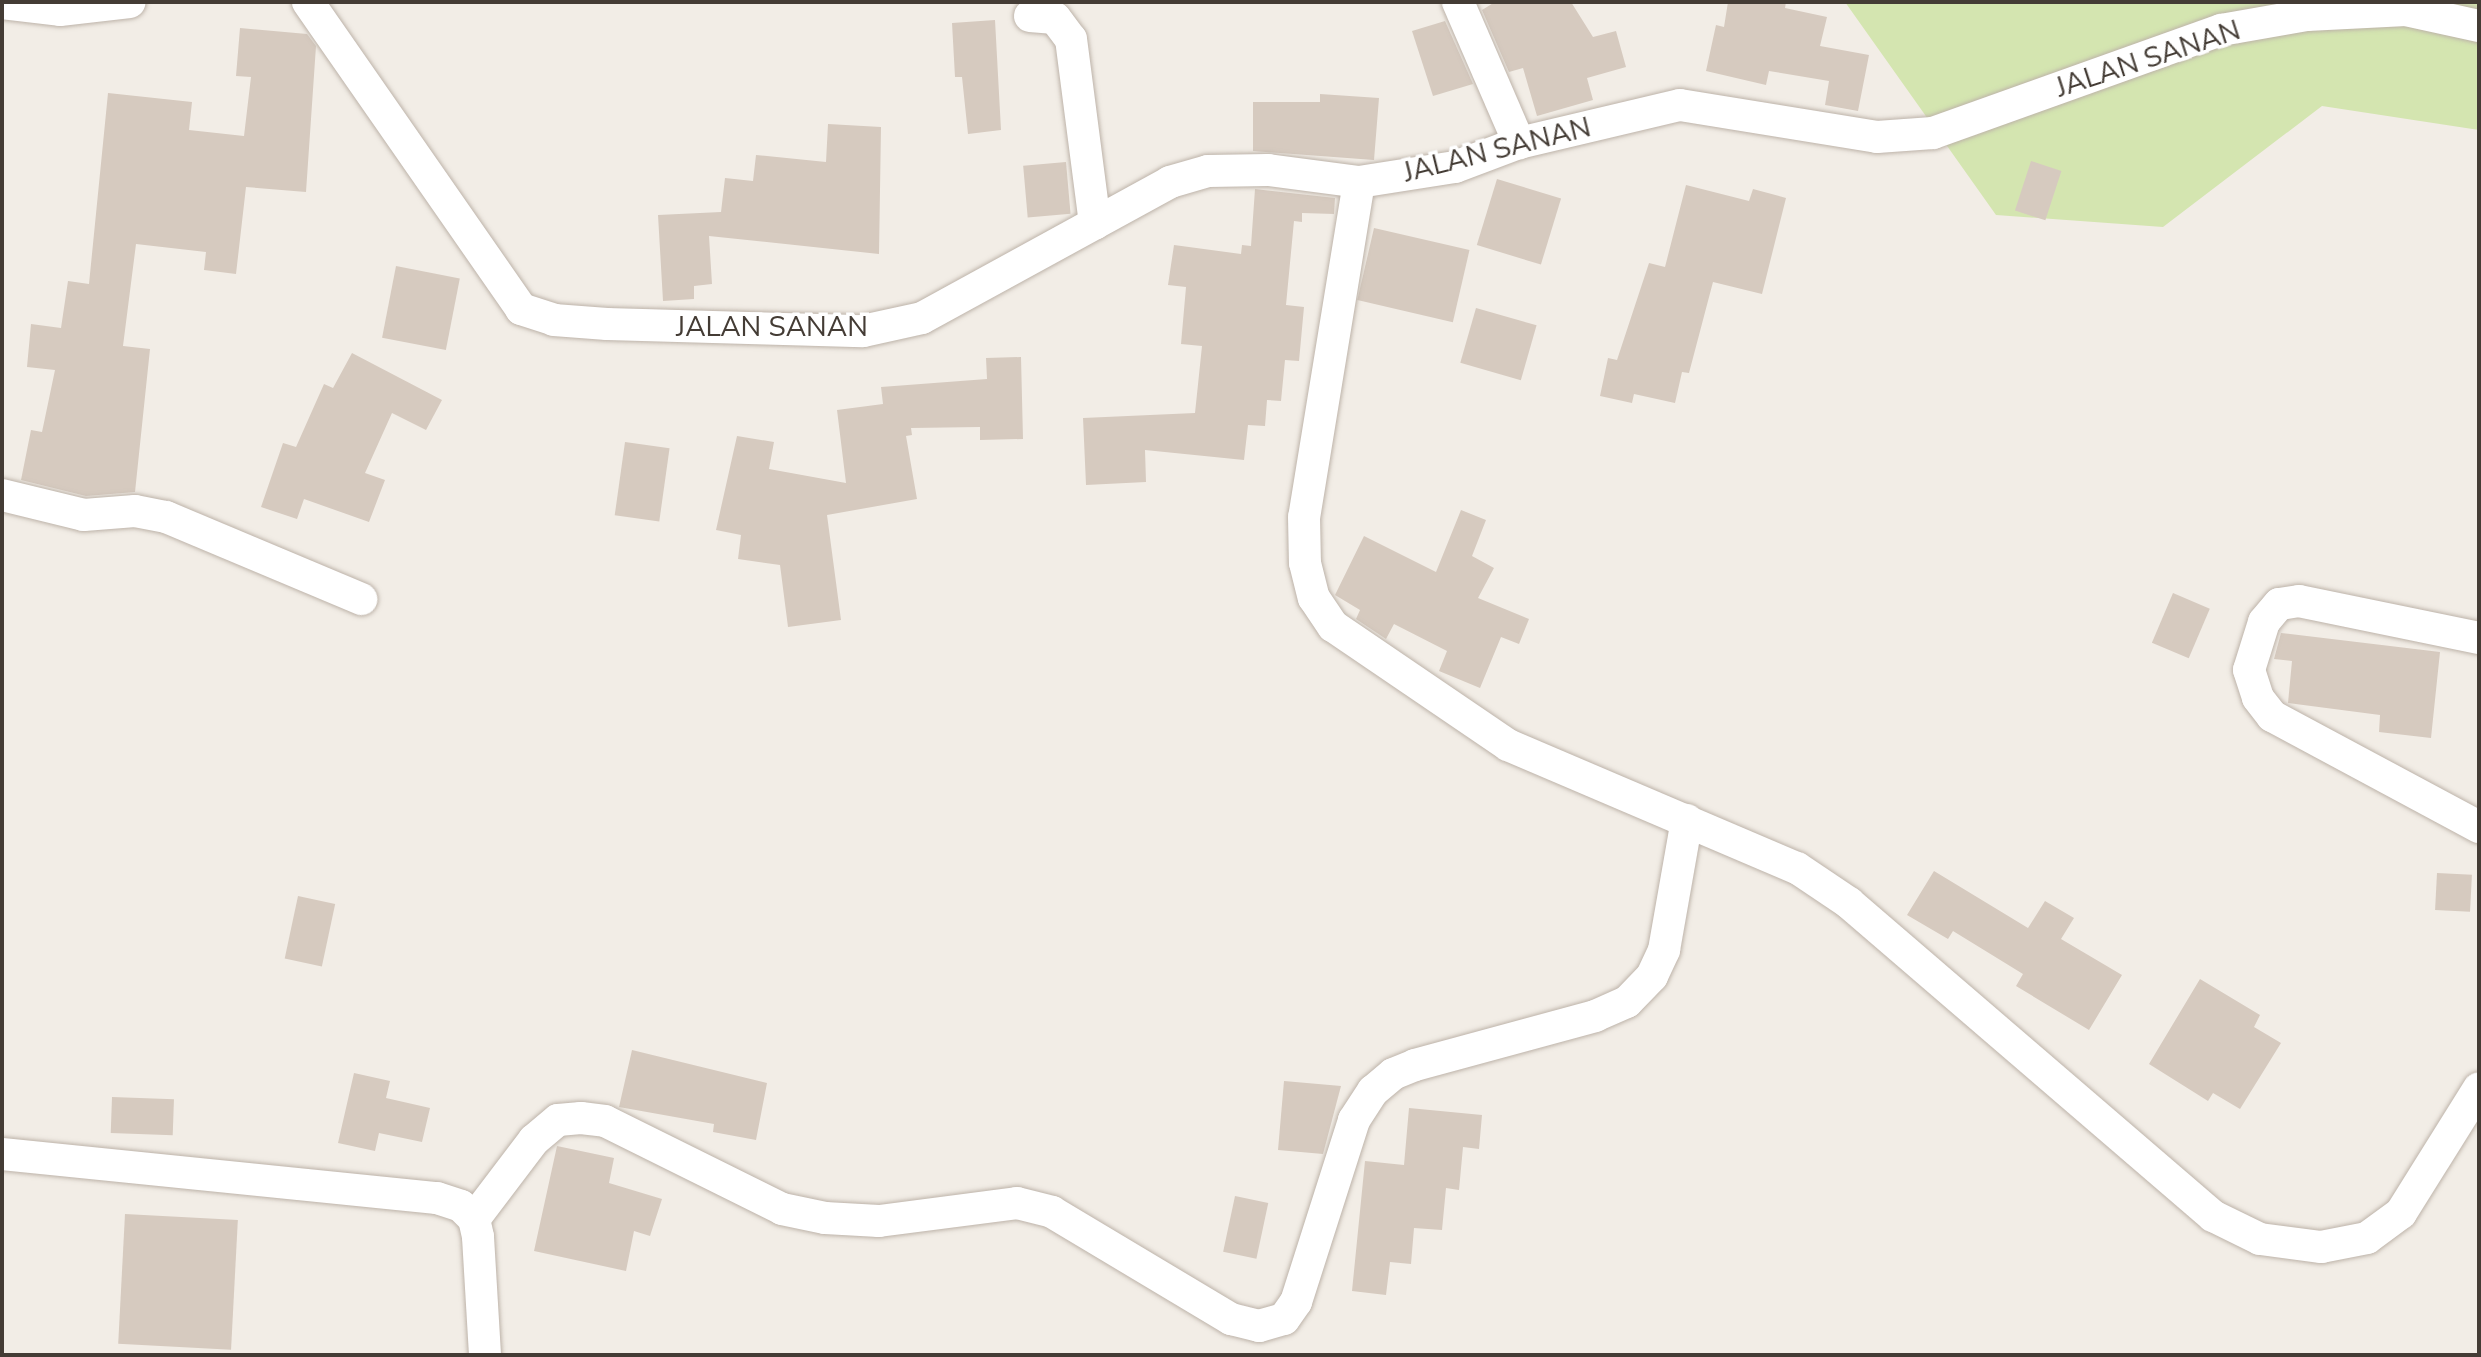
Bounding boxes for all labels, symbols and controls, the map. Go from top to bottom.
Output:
street label: JALAN SANAN [2052,13,2244,105]
street label: JALAN SANAN [1400,110,1594,190]
street label: JALAN SANAN [676,310,868,344]

